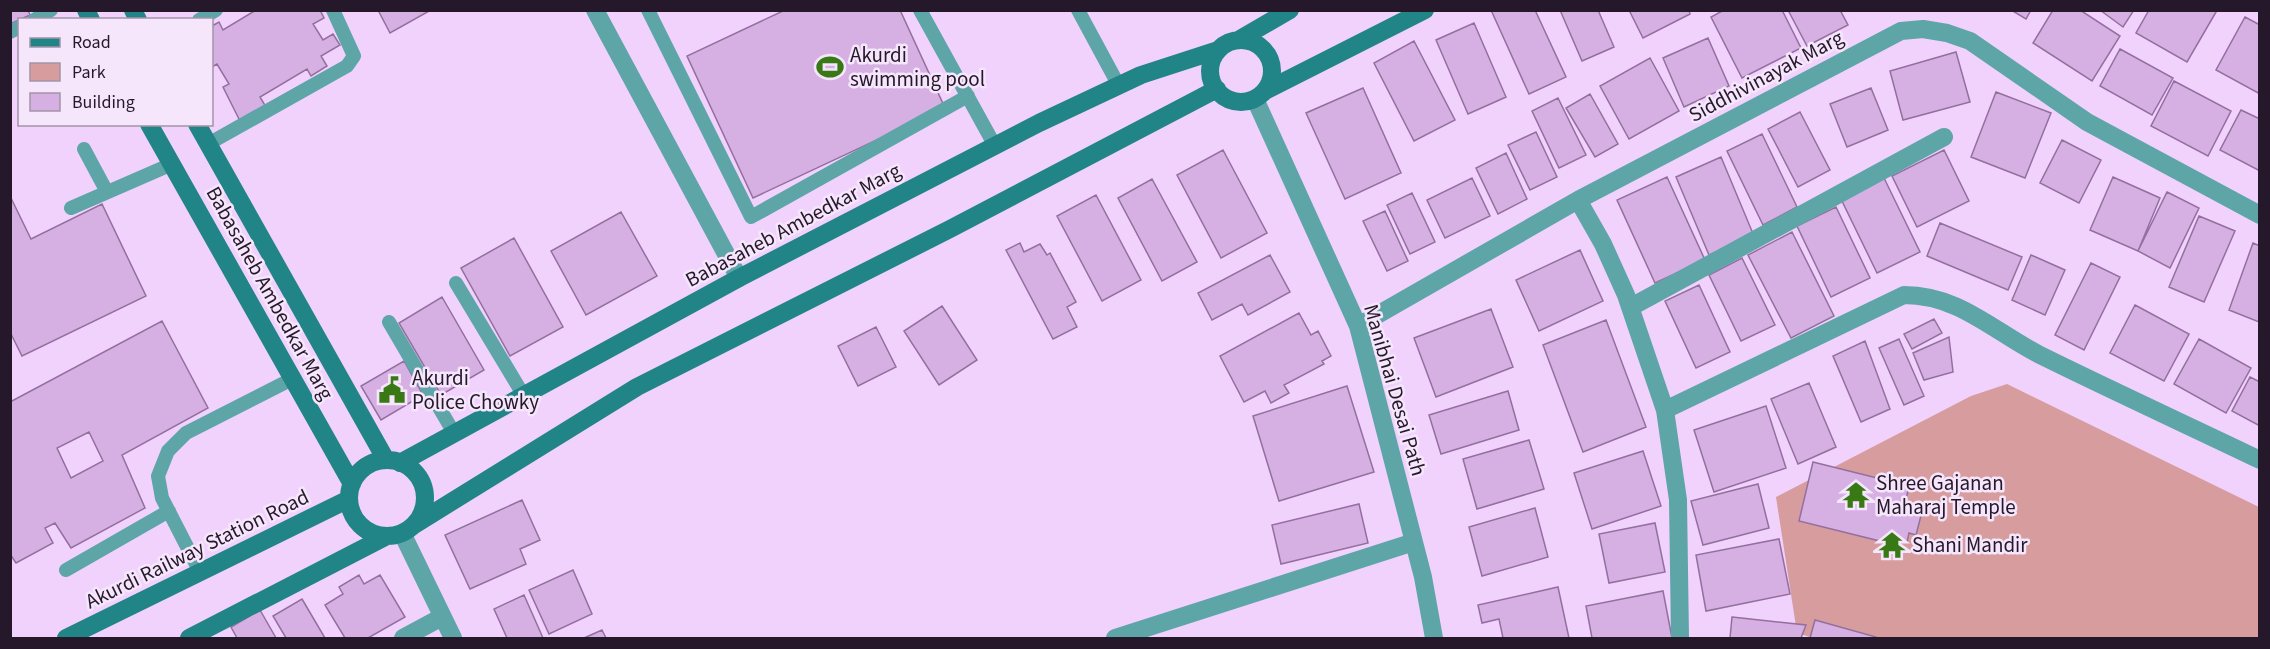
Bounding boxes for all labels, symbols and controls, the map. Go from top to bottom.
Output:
legend [18,18,213,126]
street label: Siddhivinayak Marg [1683,22,1849,129]
text: Road [72,30,111,55]
place label: Akurdi swimming pool [850,40,985,94]
sports icon: Akurdi swimming pool [815,52,845,82]
text: Park [72,60,106,85]
text: Building [72,90,135,115]
street label: Babasaheb Ambedkar Marg [680,155,906,295]
street label: Babasaheb Ambedkar Marg [199,181,342,406]
street label: Manibhai Desai Path [1356,301,1434,479]
place label: Akurdi Police Chowky [412,363,539,417]
public building icon: Akurdi Police Chowky [377,375,407,405]
place label: Shree Gajanan Maharaj Temple [1876,468,2016,522]
temple icon: Shree Gajanan Maharaj Temple [1841,480,1871,510]
street label: Akurdi Railway Station Road [80,482,314,616]
temple icon: Shani Mandir [1877,530,1907,560]
place label: Shani Mandir [1912,530,2028,560]

